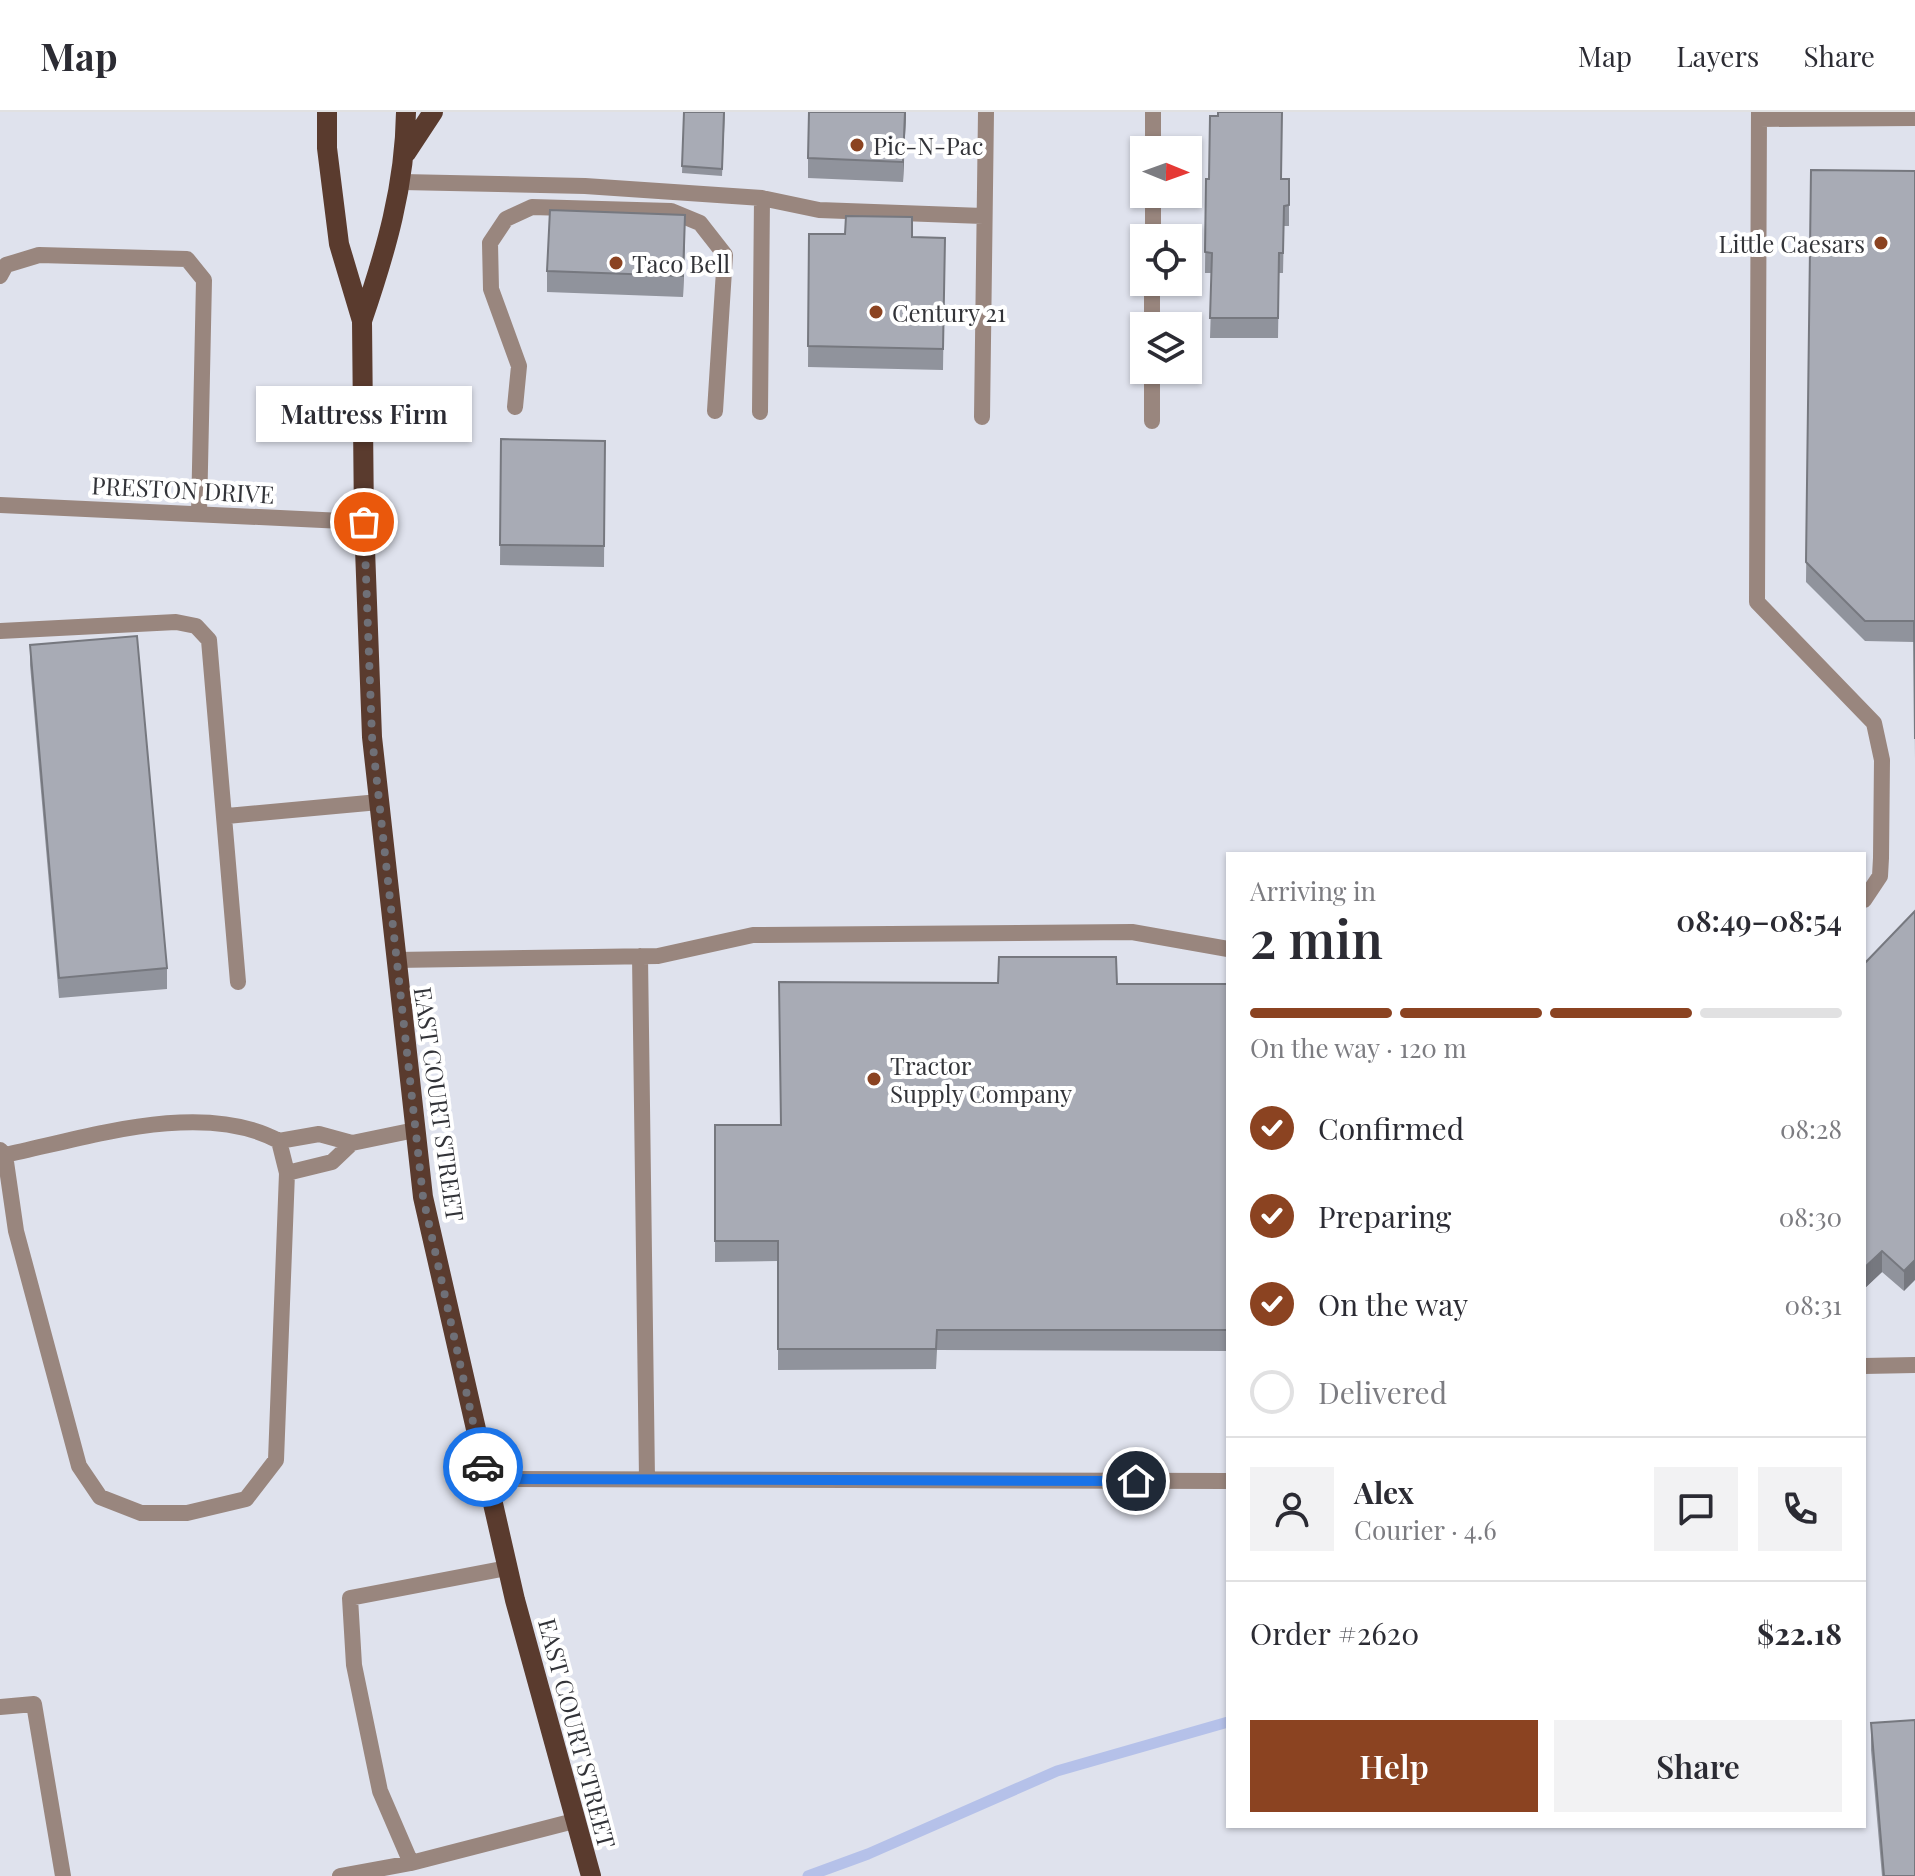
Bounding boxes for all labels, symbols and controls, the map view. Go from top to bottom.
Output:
text: Map [40,30,117,81]
text: Map [1578,37,1632,74]
text: Layers [1676,37,1759,74]
text: Share [1803,37,1875,74]
place label: Pic-N-Pac [873,129,983,161]
marker: Pic-N-Pac [848,136,866,154]
north arrow [1130,136,1202,208]
map controls [1130,136,1202,384]
button: locate [1130,224,1202,296]
place label: Little Caesars [1718,227,1865,259]
marker: Little Caesars [1872,234,1890,252]
place label: Taco Bell [632,247,730,279]
marker: Taco Bell [607,254,625,272]
place label: Century 21 [892,296,1006,328]
marker: Century 21 [867,303,885,321]
button: layers [1130,312,1202,384]
callout: Mattress Firm [256,386,472,442]
text: Mattress Firm [280,396,448,431]
street label: PRESTON DRIVE [91,468,275,510]
pin [330,488,398,556]
icon: bag [342,500,386,544]
text: Arriving in [1250,873,1376,908]
text: 08:49–08:54 [1676,900,1842,940]
text: 2 min [1250,903,1383,972]
street label: EAST COURT STREET [408,985,472,1224]
text: On the way · 120 m [1250,1030,1467,1065]
place label: Tractor Supply Company [890,1049,1072,1109]
marker: Tractor Supply Company [865,1070,883,1088]
icon: check [1250,1106,1294,1150]
text: Confirmed [1318,1108,1464,1148]
text: 08:28 [1780,1111,1842,1146]
icon: check [1250,1194,1294,1238]
text: Preparing [1318,1196,1451,1236]
text: 08:30 [1779,1199,1842,1234]
icon: check [1250,1282,1294,1326]
text: On the way [1318,1284,1468,1324]
text: 08:31 [1785,1287,1842,1322]
text: Delivered [1318,1372,1447,1412]
courier [443,1427,523,1507]
icon: car [461,1445,505,1489]
pin [1102,1447,1170,1515]
icon: home [1114,1459,1158,1503]
button: person [1250,1467,1334,1551]
button: chat [1654,1467,1738,1551]
button: phone [1758,1467,1842,1551]
text: Alex [1354,1472,1414,1512]
text: Courier · 4.6 [1354,1512,1497,1547]
text: Order #2620 [1250,1613,1419,1653]
text: $22.18 [1757,1613,1842,1653]
street label: EAST COURT STREET [532,1615,624,1852]
button: Help [1250,1720,1538,1812]
button: Share [1554,1720,1842,1812]

